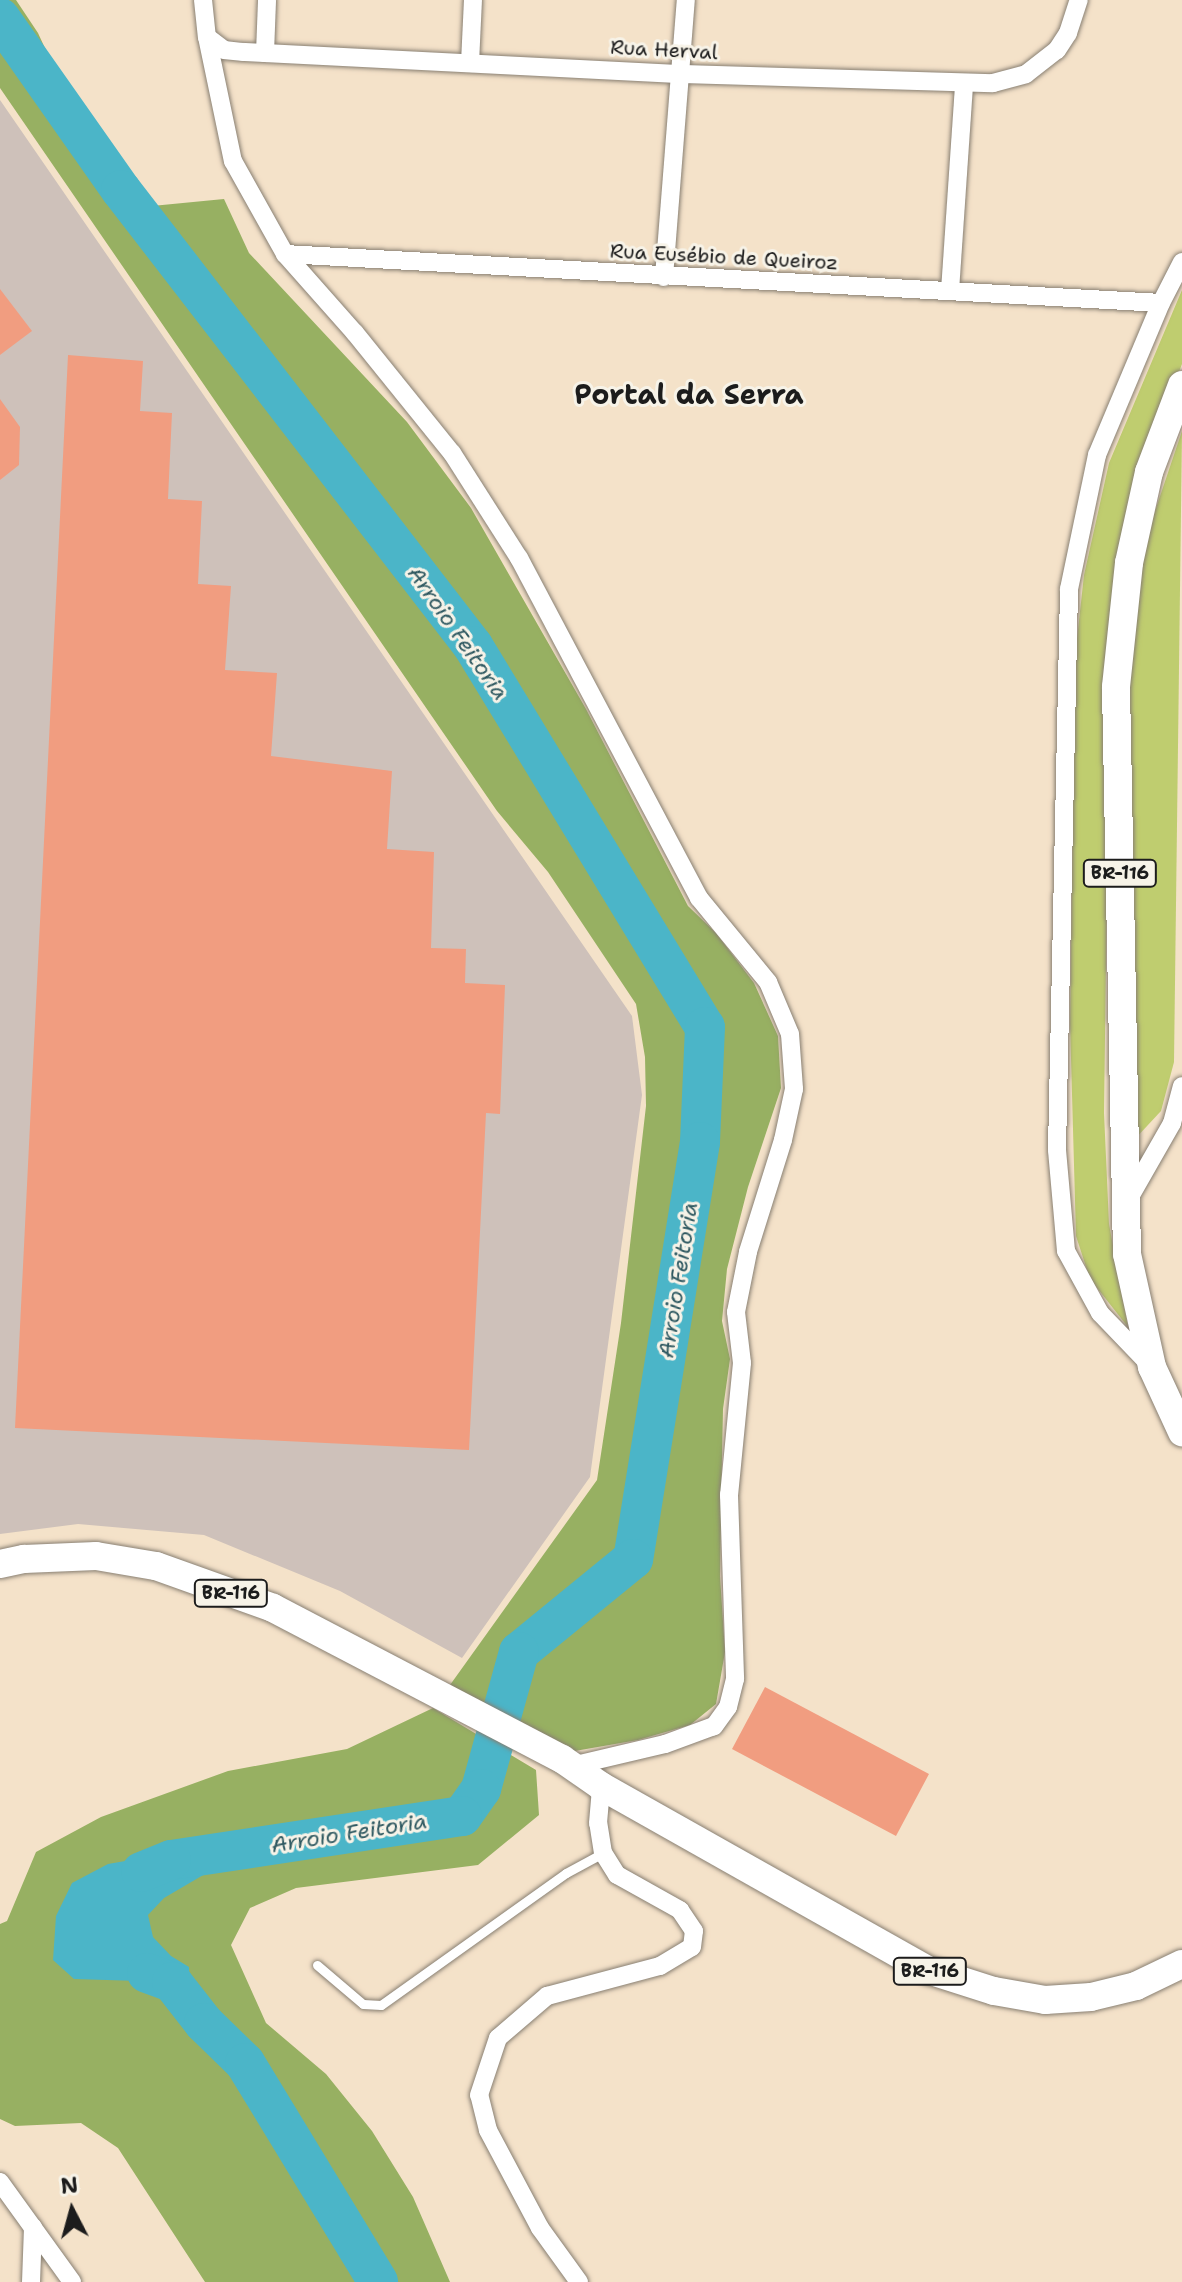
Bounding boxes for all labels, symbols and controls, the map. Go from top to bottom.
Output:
street label: Rua Herval [610,35,718,65]
street label: Rua Eusébio de Queiroz [609,239,839,275]
district label: Portal da Serra [574,377,804,411]
water label: Arroio Feitoria [402,561,514,705]
road number: BR-116 [1082,859,1158,887]
water label: Arroio Feitoria [653,1200,703,1360]
road number: BR-116 [193,1579,269,1607]
water label: Arroio Feitoria [269,1808,429,1858]
road number: BR-116 [892,1957,968,1985]
north arrow [32,2170,112,2250]
text: N [59,2170,80,2201]

